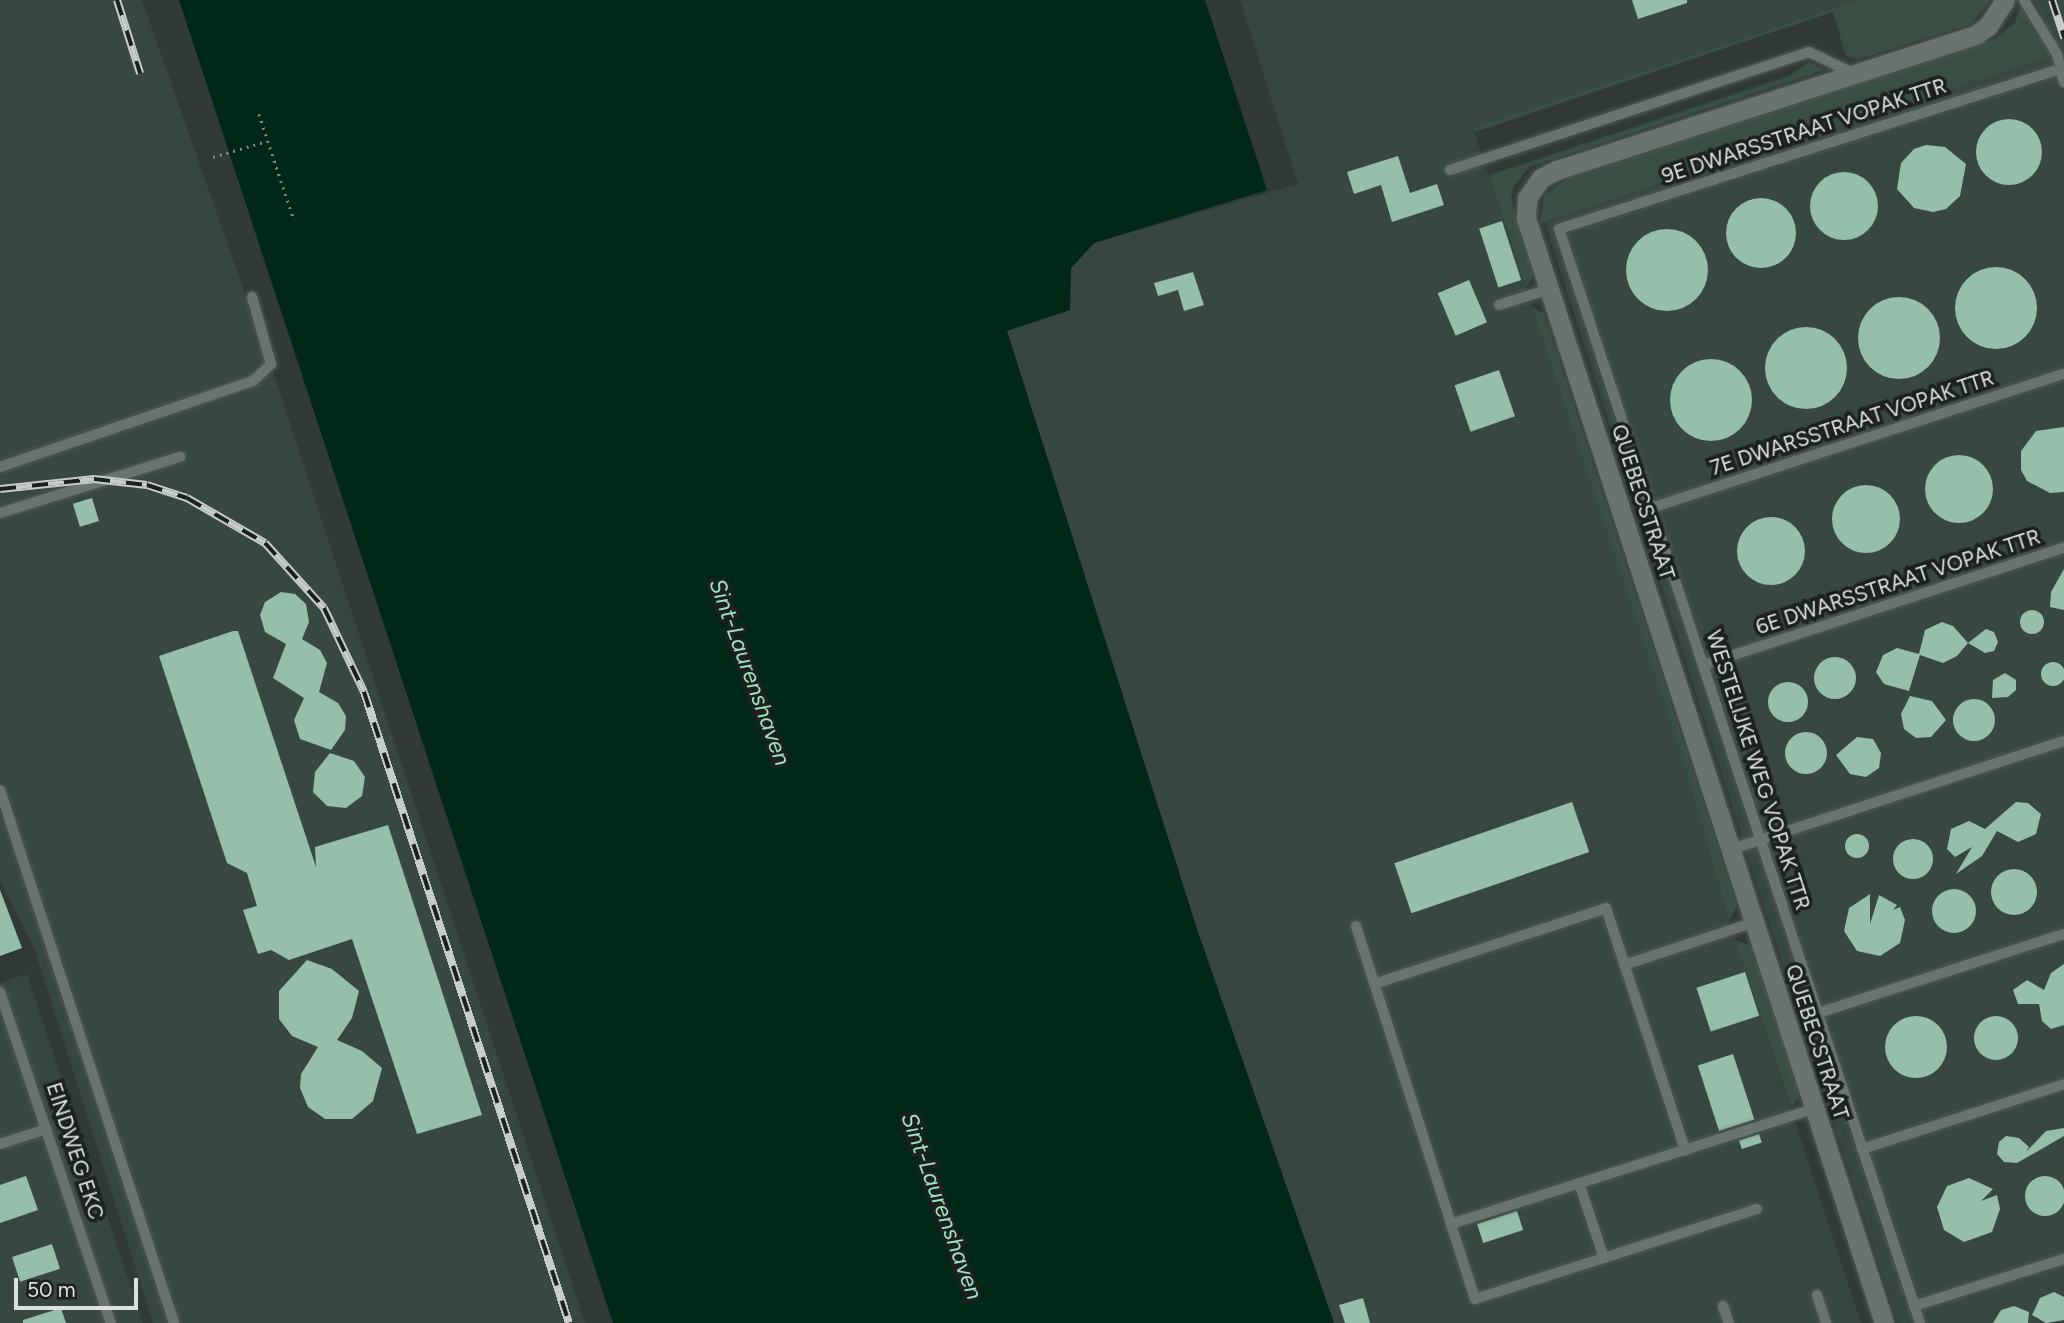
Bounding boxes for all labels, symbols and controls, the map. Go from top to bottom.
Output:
street label: 9E DWARSSTRAAT VOPAK TTR [1659,73,1949,189]
street label: 7E DWARSSTRAAT VOPAK TTR [1707,365,1997,481]
street label: QUEBECSTRAAT [1606,421,1680,583]
street label: 6E DWARSSTRAAT VOPAK TTR [1753,524,2043,640]
water label: Sint-Laurenshaven [703,575,797,769]
street label: WESTELIJKE WEG VOPAK TTR [1701,627,1815,913]
street label: QUEBECSTRAAT [1780,961,1854,1123]
street label: EINDWEG EKC [41,1079,109,1223]
water label: Sint-Laurenshaven [895,1109,989,1303]
scale bar [18,1264,142,1308]
text: 50 m [27,1277,76,1302]

